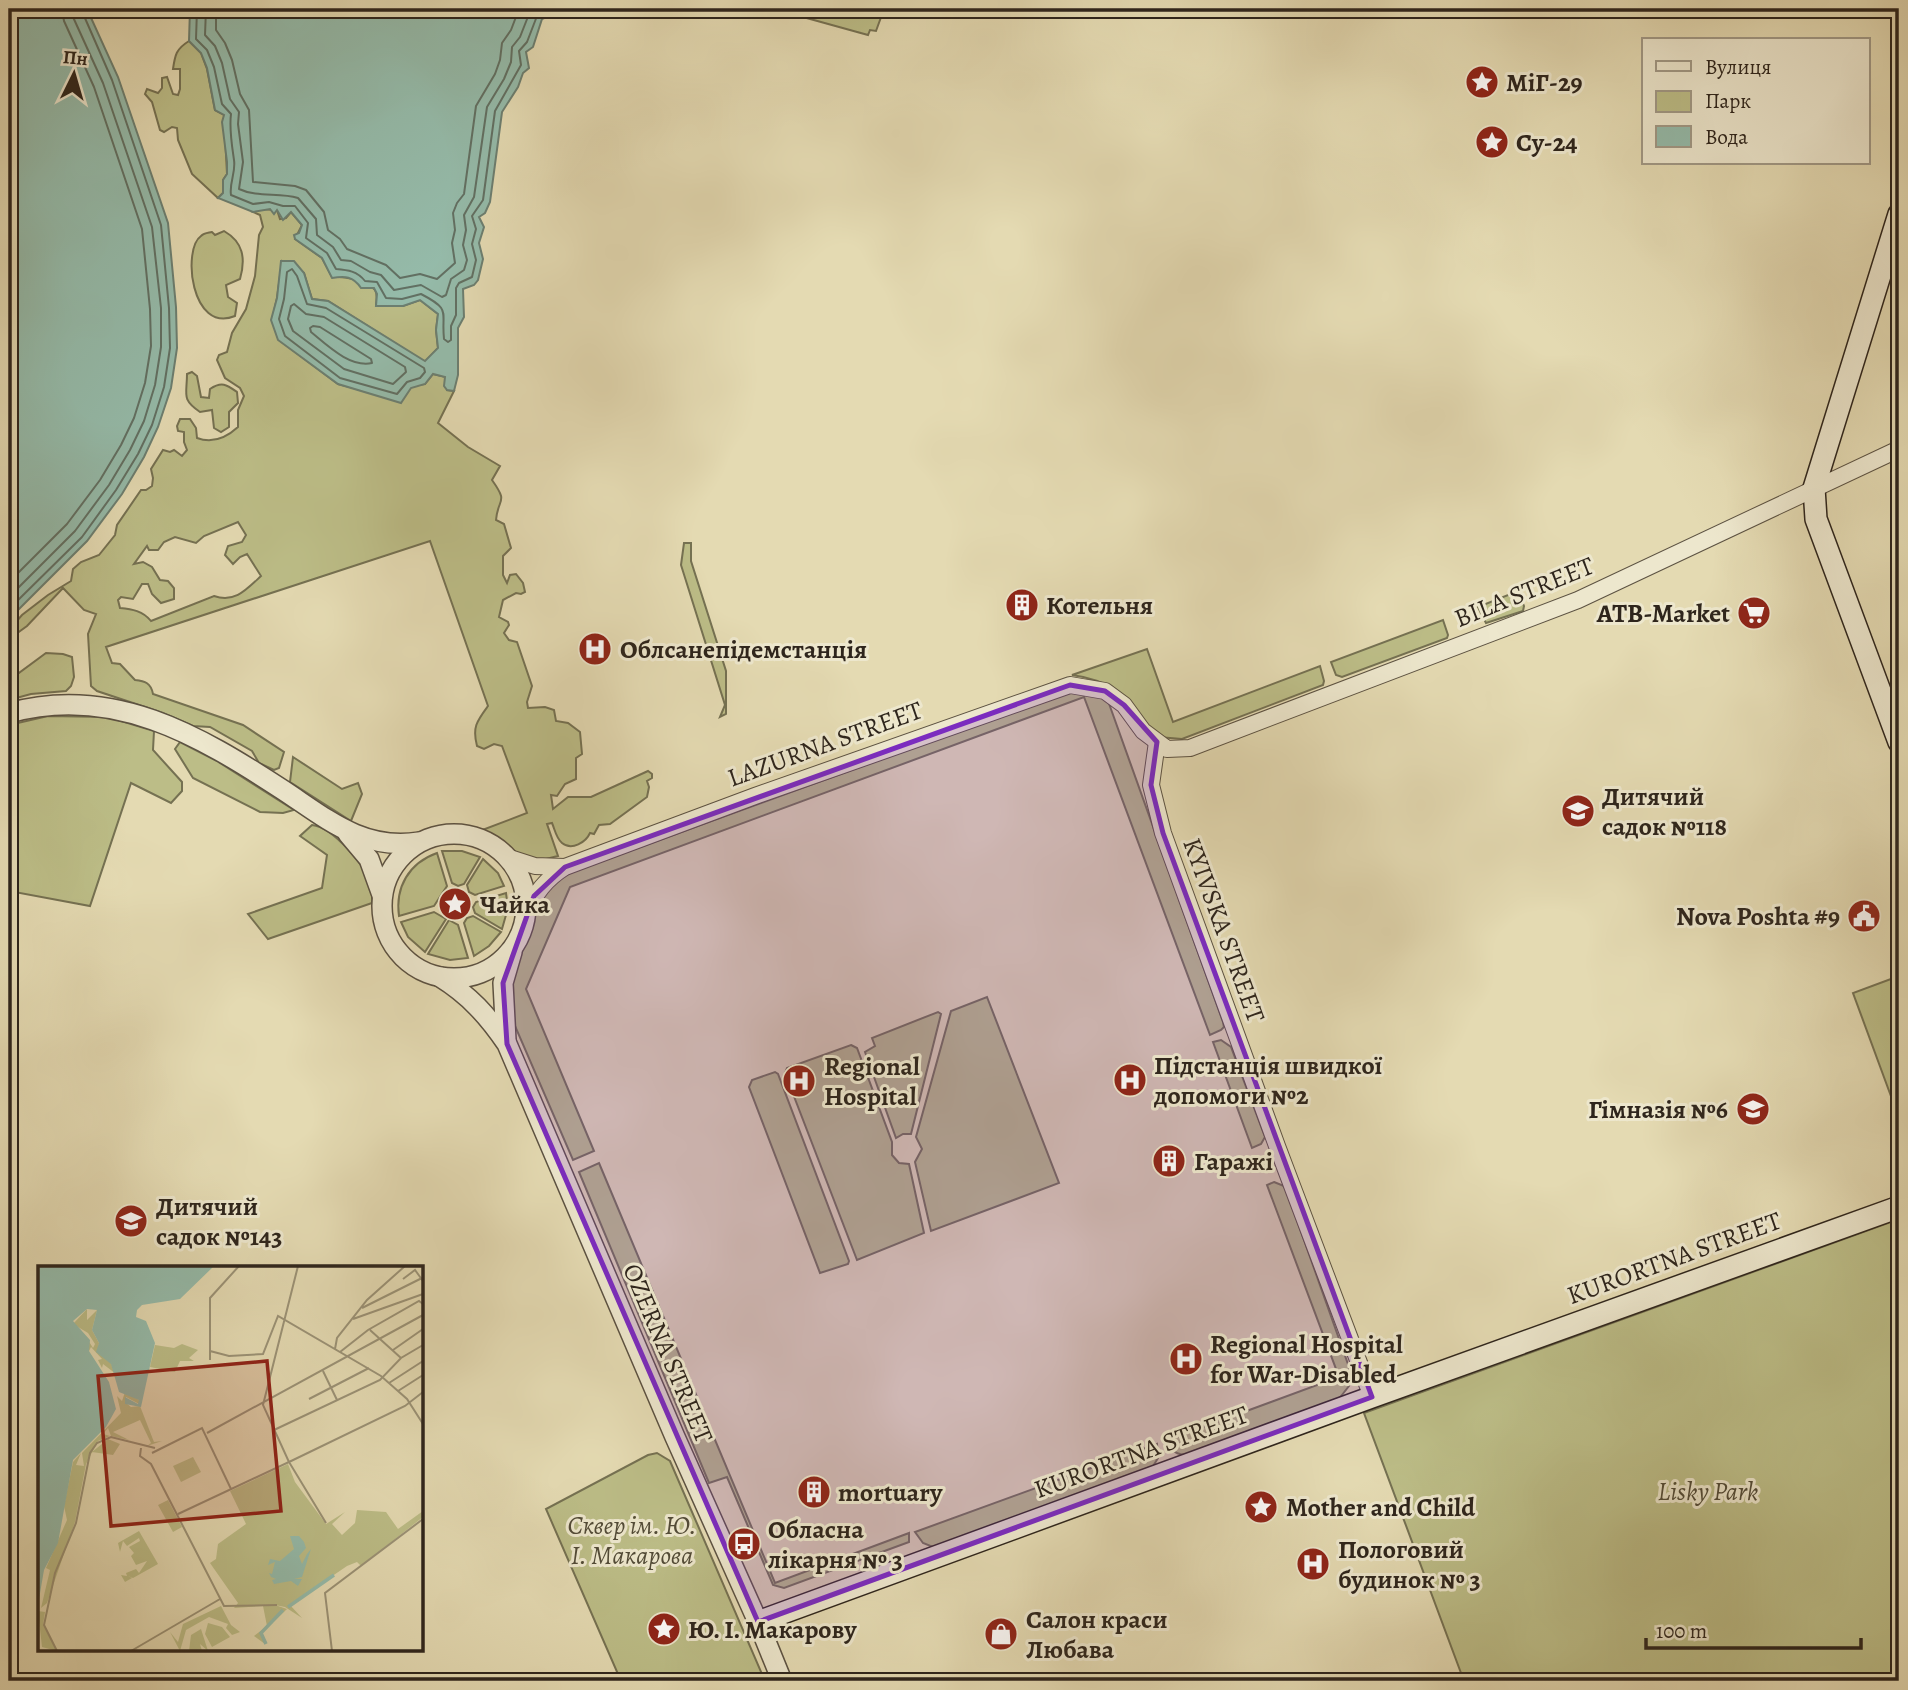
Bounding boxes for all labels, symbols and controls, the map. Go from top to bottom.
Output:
north arrow [38,38,108,108]
legend [1642,38,1870,164]
text: Пн [62,44,89,72]
text: Вулиця [1705,53,1771,81]
place icon: МіГ-29 [1463,63,1501,101]
place label: МіГ-29 [1506,65,1583,100]
text: Парк [1705,87,1751,115]
place icon: Су-24 [1473,123,1511,161]
text: Вода [1705,123,1748,151]
place label: Су-24 [1516,125,1578,160]
street label: BILA STREET [1449,548,1599,636]
building icon: Котельня [1003,586,1041,624]
place label: Котельня [1046,588,1153,623]
supermarket icon: ATB-Market [1735,594,1773,632]
place label: ATB-Market [1596,596,1730,631]
hospital icon: Облсанепідемстанція [576,630,614,668]
place label: Облсанепідемстанція [620,632,867,667]
street label: LAZURNA STREET [723,693,927,795]
place label: Дитячий садок №118 [1602,779,1727,844]
school or university icon: Дитячий садок №118 [1559,792,1597,830]
street label: KYIVSKA STREET [1174,833,1274,1027]
place icon: Чайка [436,885,474,923]
place label: Чайка [480,887,551,922]
public building icon: Nova Poshta #9 [1845,897,1883,935]
place label: Nova Poshta #9 [1676,899,1840,934]
place label: Підстанція швидкої допомоги №2 [1153,1048,1383,1113]
place label: Regional Hospital [824,1049,920,1114]
hospital icon: Підстанція швидкої допомоги №2 [1111,1061,1149,1099]
hospital icon: Regional Hospital [780,1062,818,1100]
school or university icon: Гімназія №6 [1734,1090,1772,1128]
place label: Гімназія №6 [1588,1092,1728,1127]
building icon: Гаражі [1150,1142,1188,1180]
place label: Гаражі [1194,1144,1273,1179]
place label: Дитячий садок №143 [156,1189,283,1254]
school or university icon: Дитячий садок №143 [112,1202,150,1240]
street label: KURORTNA STREET [1562,1203,1786,1313]
street label: OZERNA STREET [614,1258,722,1448]
inset map [38,1266,424,1652]
place label: Regional Hospital for War-Disabled [1210,1327,1403,1392]
hospital icon: Regional Hospital for War-Disabled [1167,1340,1205,1378]
street label: KURORTNA STREET [1029,1397,1253,1507]
building icon: mortuary [795,1473,833,1511]
park label: Lisky Park [1658,1474,1758,1509]
place label: mortuary [838,1475,943,1510]
place icon: Mother and Child [1242,1488,1280,1526]
place label: Mother and Child [1286,1490,1476,1525]
park label: Сквер ім. Ю. І. Макарова [567,1508,697,1573]
place label: Обласна лікарня № 3 [767,1512,903,1577]
bus stop icon: Обласна лікарня № 3 [725,1525,763,1563]
place label: Пологовий будинок № 3 [1338,1532,1481,1597]
hospital icon: Пологовий будинок № 3 [1294,1545,1332,1583]
place label: Салон краси Любава [1026,1602,1168,1667]
scale bar [1646,1606,1861,1650]
place icon: Ю. І. Макарову [645,1610,683,1648]
place label: Ю. І. Макарову [688,1612,857,1647]
shop icon: Салон краси Любава [982,1615,1020,1653]
text: 100 m [1656,1617,1707,1645]

